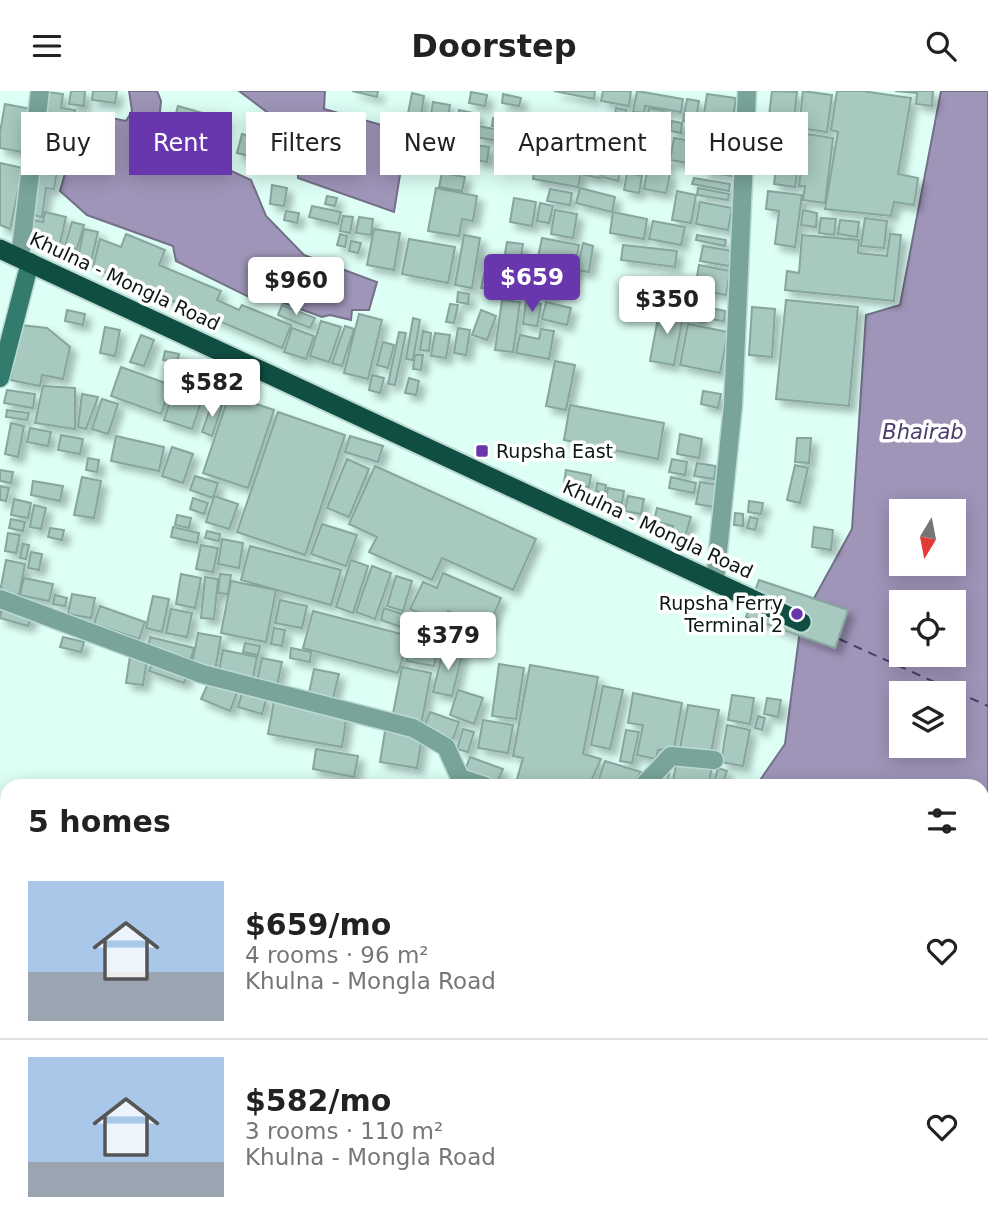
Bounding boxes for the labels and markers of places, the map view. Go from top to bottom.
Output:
pin: $659 [491,255,573,314]
pin: $960 [255,257,337,317]
pin: $350 [626,277,708,336]
pin: $582 [171,359,253,419]
place label: Rupsha East [496,440,613,462]
marker: Rupsha East [474,443,490,459]
place label: Rupsha Ferry Terminal 2 [659,592,783,636]
marker: Rupsha Ferry Terminal 2 [789,606,805,622]
pin: $379 [407,613,489,672]

